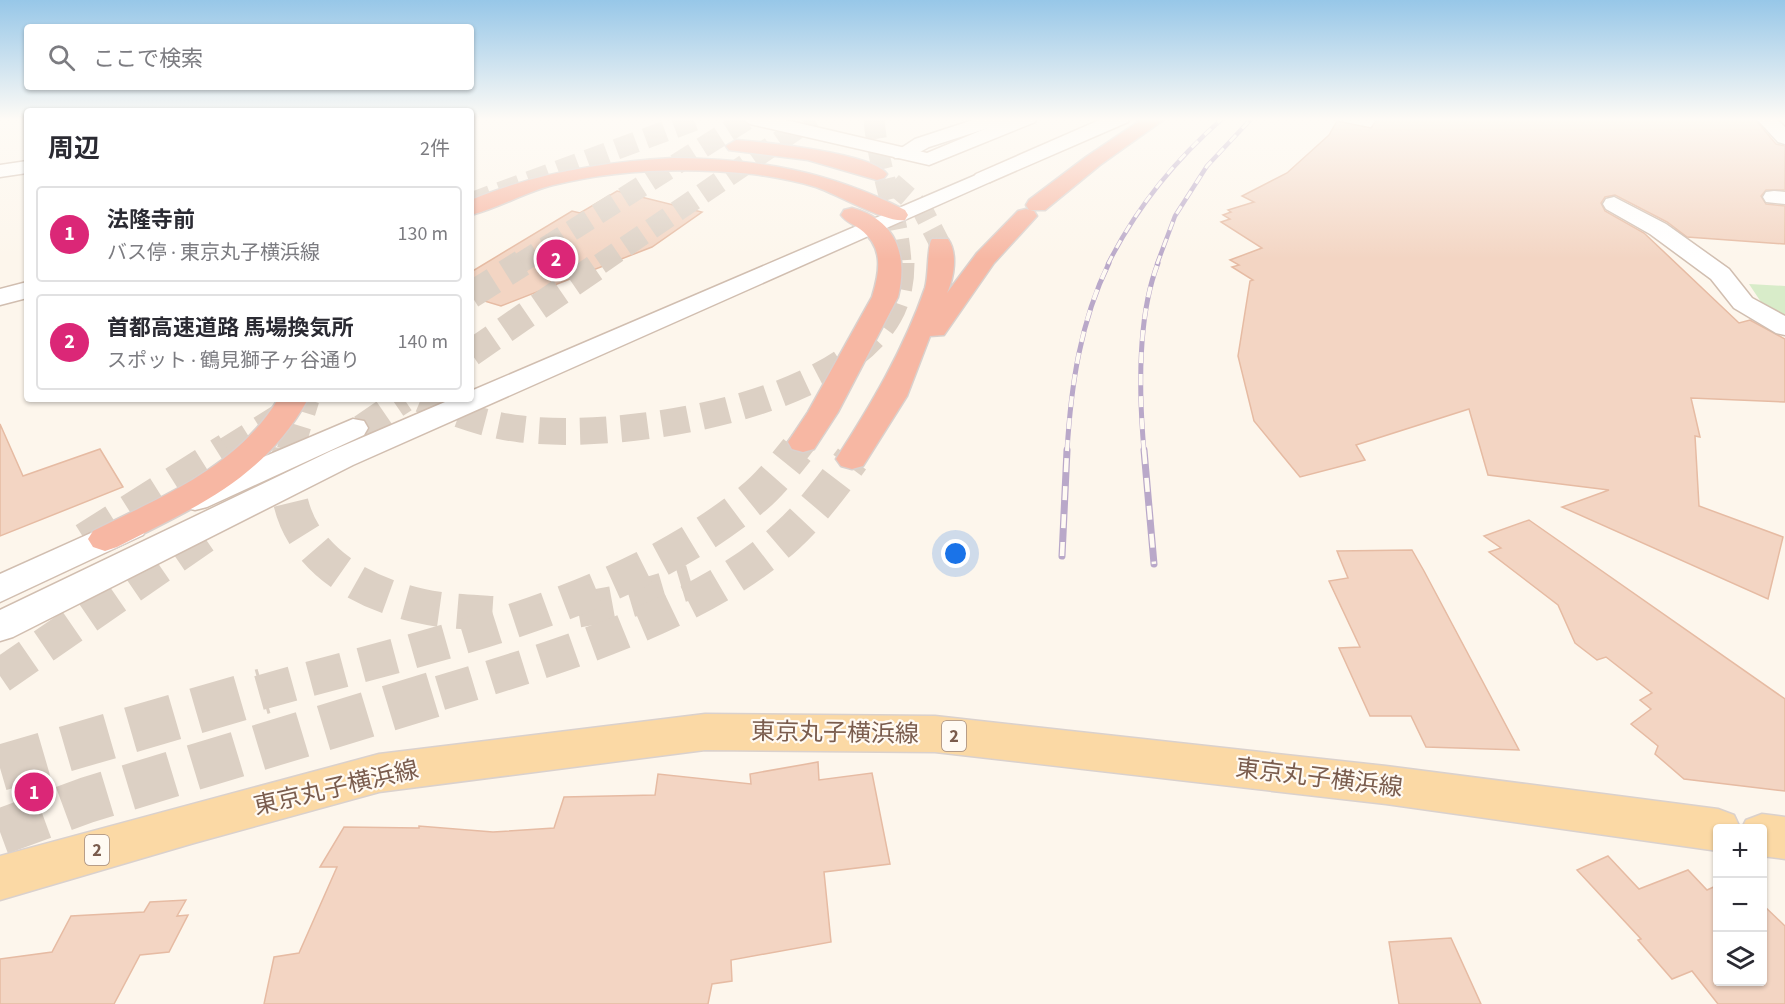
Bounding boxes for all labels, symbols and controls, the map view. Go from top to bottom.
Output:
search box [24,24,474,90]
icon: search [45,41,78,74]
text: ここで検索 [93,43,203,75]
text: 周辺 [48,130,100,167]
text: 2件 [420,135,450,163]
text: 法隆寺前 [107,204,195,236]
text: 1 [64,220,75,248]
text: 130 m [398,220,448,248]
pin: 2 [536,236,576,282]
text: バス停 · 東京丸子横浜線 [107,239,320,267]
text: 首都高速道路 馬場換気所 [107,312,353,344]
text: 2 [64,328,75,356]
text: 140 m [398,328,448,356]
text: スポット · 鶴見獅子ヶ谷通り [107,347,360,375]
your location [941,539,970,568]
street label: 東京丸子横浜線 [751,714,919,752]
road number: 2 [942,721,966,751]
street label: 東京丸子横浜線 [1233,750,1405,806]
street label: 東京丸子横浜線 [250,752,422,824]
pin: 1 [15,770,54,814]
map controls [1713,824,1767,986]
button: + [1713,824,1767,878]
road number: 2 [85,835,109,865]
button: − [1713,878,1767,932]
button: layers [1713,932,1767,986]

